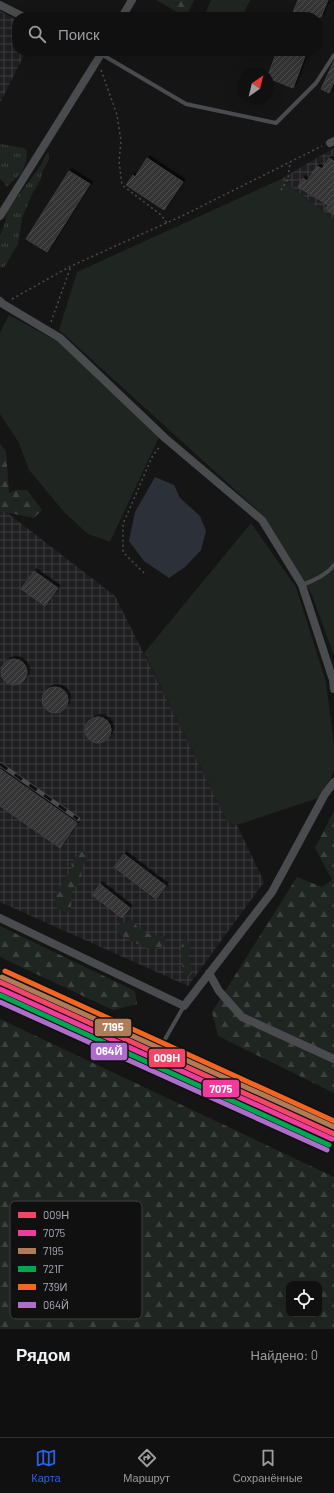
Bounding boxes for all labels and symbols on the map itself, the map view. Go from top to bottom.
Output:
north arrow [238,68,274,104]
line badge: 7195 [94,1018,132,1037]
text: 7195 [102,1020,124,1033]
line badge: 064Й [90,1042,128,1061]
text: 064Й [96,1044,122,1057]
line badge: 009Н [148,1048,186,1068]
text: 009Н [154,1051,180,1064]
line badge: 7075 [202,1079,240,1098]
text: 7075 [209,1082,233,1095]
legend [10,1201,142,1319]
text: 009Н [43,1208,69,1221]
text: 7075 [43,1226,66,1239]
text: 7195 [43,1244,64,1257]
text: 721Г [43,1262,64,1275]
text: 739И [43,1280,68,1293]
text: 064Й [43,1298,69,1311]

